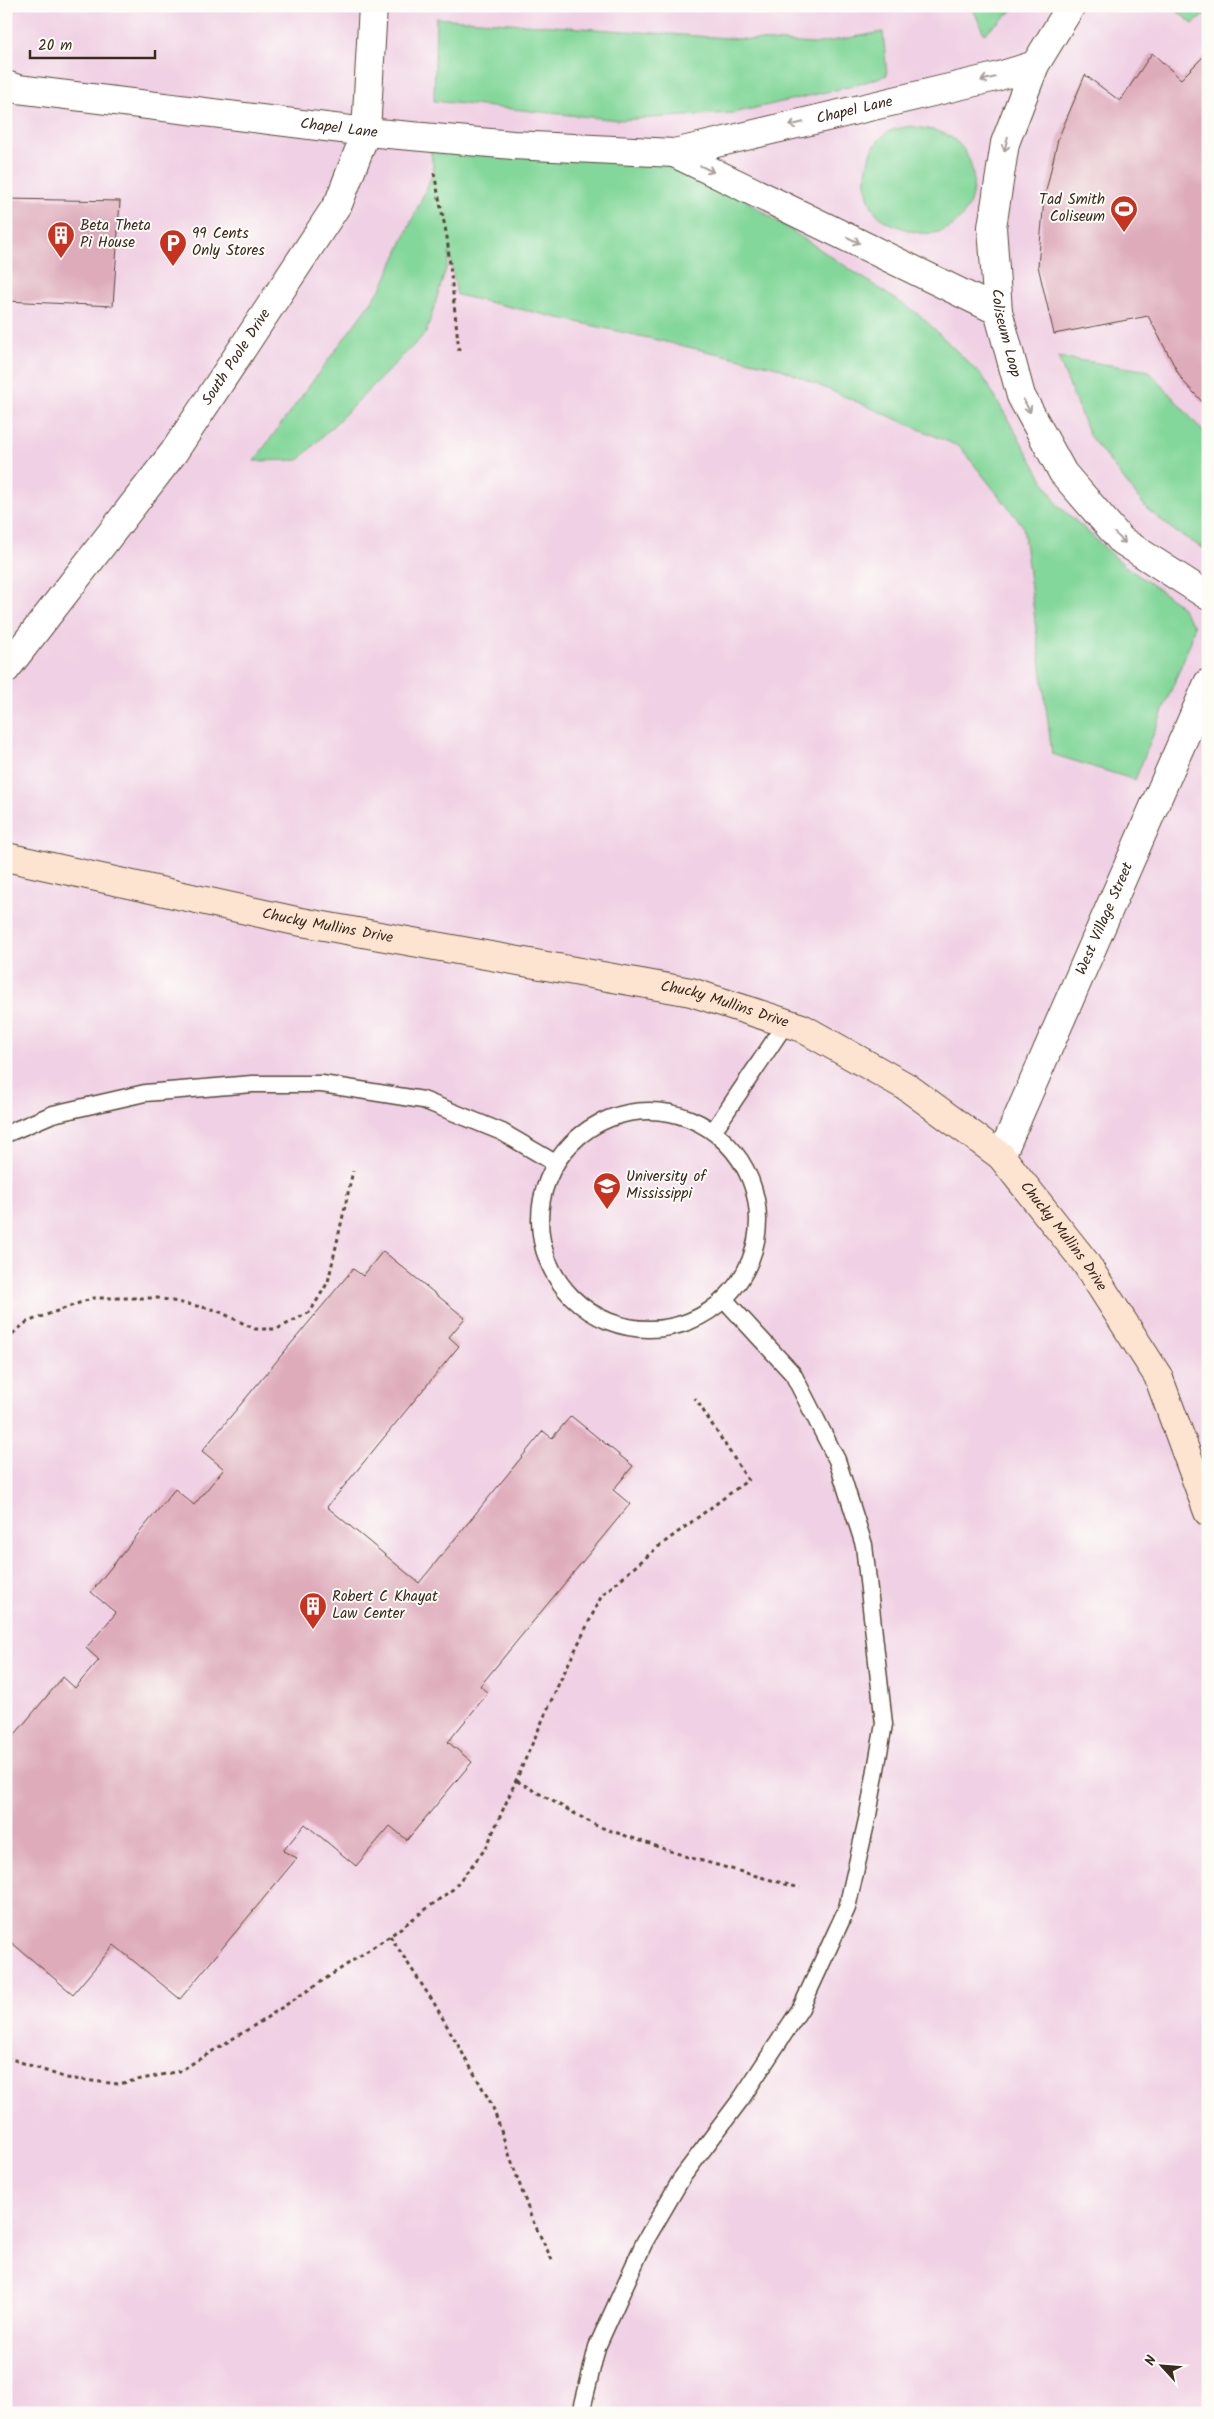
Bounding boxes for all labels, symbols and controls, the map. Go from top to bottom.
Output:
scale bar [30,28,155,60]
text: 20 m [38,34,72,58]
one-way arrow [981,75,997,84]
street label: Chapel Lane [814,90,895,131]
street label: Chapel Lane [299,112,379,145]
one-way arrow [788,120,804,129]
one-way arrow [1000,136,1010,152]
one-way arrow [699,165,714,175]
place label: Tad Smith Coliseum [1039,188,1105,229]
sports icon: Tad Smith Coliseum [1109,194,1139,233]
place label: Beta Theta Pi House [80,214,151,255]
building icon: Beta Theta Pi House [46,220,76,259]
place label: 99 Cents Only Stores [192,222,265,263]
parking icon: 99 Cents Only Stores [158,228,188,267]
one-way arrow [845,236,860,246]
street label: Coliseum Loop [984,288,1027,380]
street label: South Poole Drive [196,304,277,410]
one-way arrow [1022,398,1032,413]
one-way arrow [1113,531,1126,543]
street label: West Village Street [1070,858,1140,979]
street label: Chucky Mullins Drive [260,902,395,950]
street label: Chucky Mullins Drive [659,975,792,1035]
place label: University of Mississippi [626,1165,707,1206]
school or university icon: University of Mississippi [592,1171,622,1210]
street label: Chucky Mullins Drive [1014,1176,1113,1297]
place label: Robert C Khayat Law Center [332,1585,438,1626]
building icon: Robert C Khayat Law Center [298,1591,328,1630]
north arrow [1136,2342,1186,2392]
text: N [1139,2352,1163,2370]

